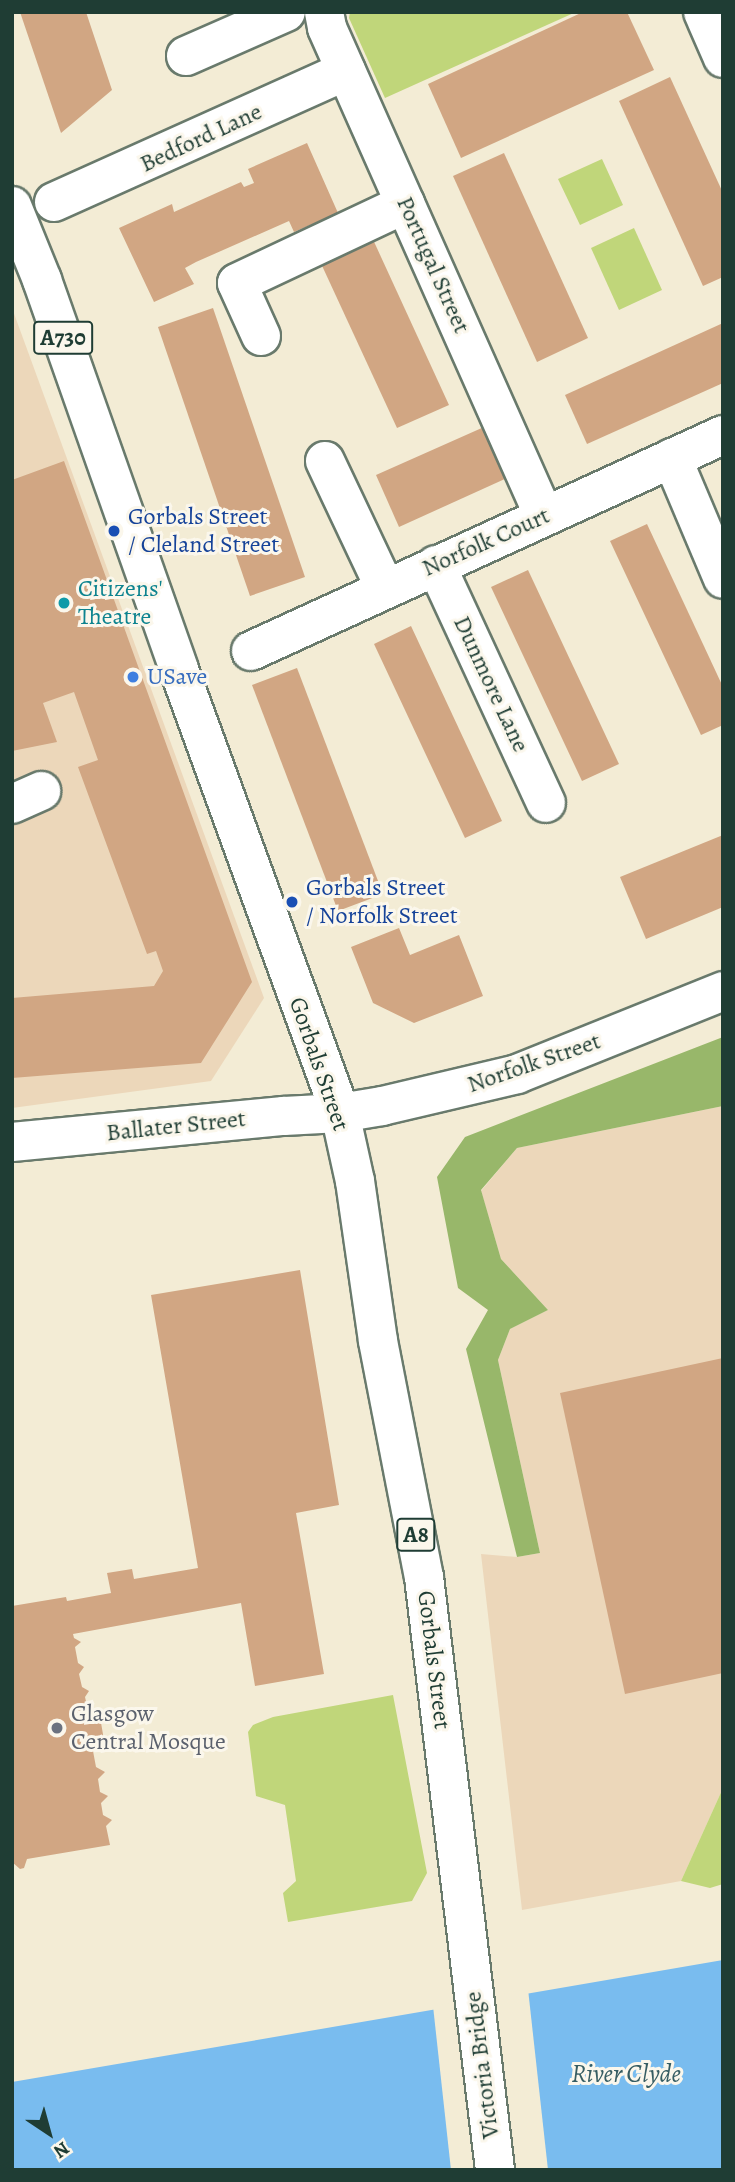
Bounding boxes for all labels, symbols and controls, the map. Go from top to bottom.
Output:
street label: Bedford Lane [136,97,266,179]
street label: Portugal Street [390,192,476,338]
road number: A730 [32,318,94,358]
street label: Norfolk Court [418,501,554,583]
place label: Gorbals Street / Cleland Street [128,503,279,559]
marker: Gorbals Street / Cleland Street [106,523,122,539]
place label: Citizens' Theatre [78,575,163,631]
marker: Citizens' Theatre [56,595,72,611]
street label: Dunmore Lane [447,611,535,757]
place label: USave [147,663,207,691]
marker: USave [125,669,141,685]
place label: Gorbals Street / Norfolk Street [306,874,458,930]
marker: Gorbals Street / Norfolk Street [284,894,300,910]
street label: Gorbals Street [283,993,355,1135]
street label: Norfolk Street [464,1027,604,1099]
street label: Ballater Street [105,1104,247,1148]
road number: A8 [395,1516,437,1554]
street label: Gorbals Street [411,1589,457,1731]
place label: Glasgow Central Mosque [71,1700,226,1756]
marker: Glasgow Central Mosque [49,1720,65,1736]
street label: Victoria Bridge [459,1990,505,2140]
water label: River Clyde [571,2058,681,2090]
north arrow [14,2098,84,2168]
text: N [48,2135,75,2165]

